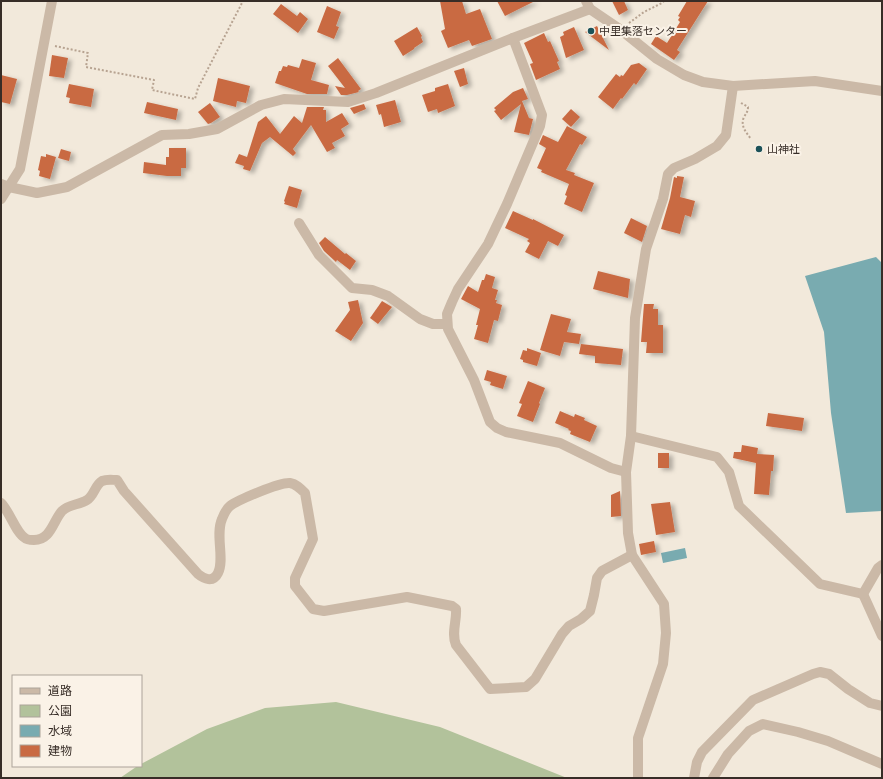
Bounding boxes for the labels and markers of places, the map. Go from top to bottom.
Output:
place label: 中里集落センター [599,25,687,38]
marker: 中里集落センター [586,26,596,36]
place label: 山神社 [767,143,800,156]
marker: 山神社 [754,144,764,154]

